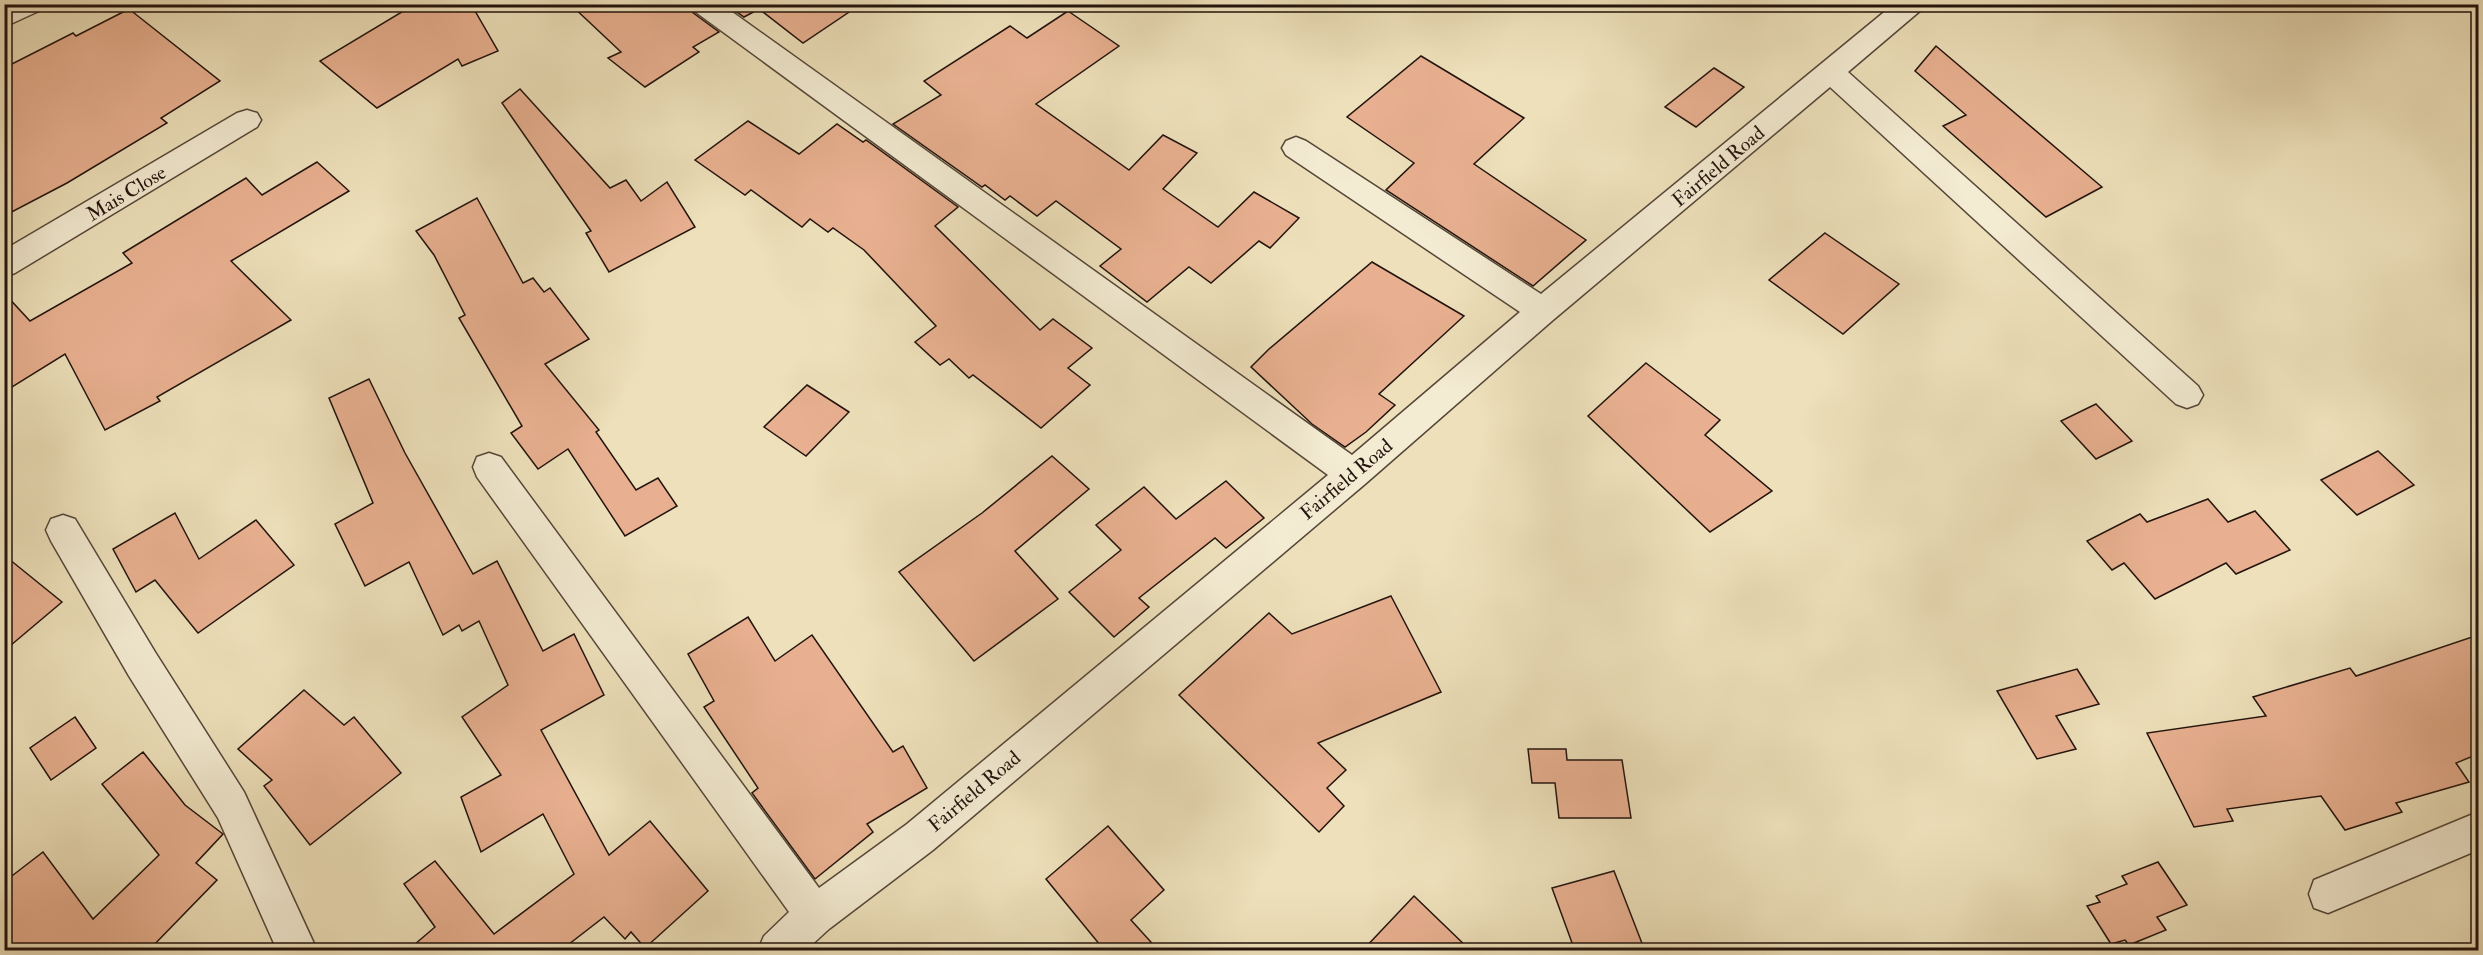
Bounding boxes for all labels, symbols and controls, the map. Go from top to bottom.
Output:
street label: Fairfield Road [1667,120,1770,212]
street label: Mais Close [82,160,171,227]
street label: Fairfield Road [1295,433,1398,525]
street label: Fairfield Road [923,745,1026,837]

